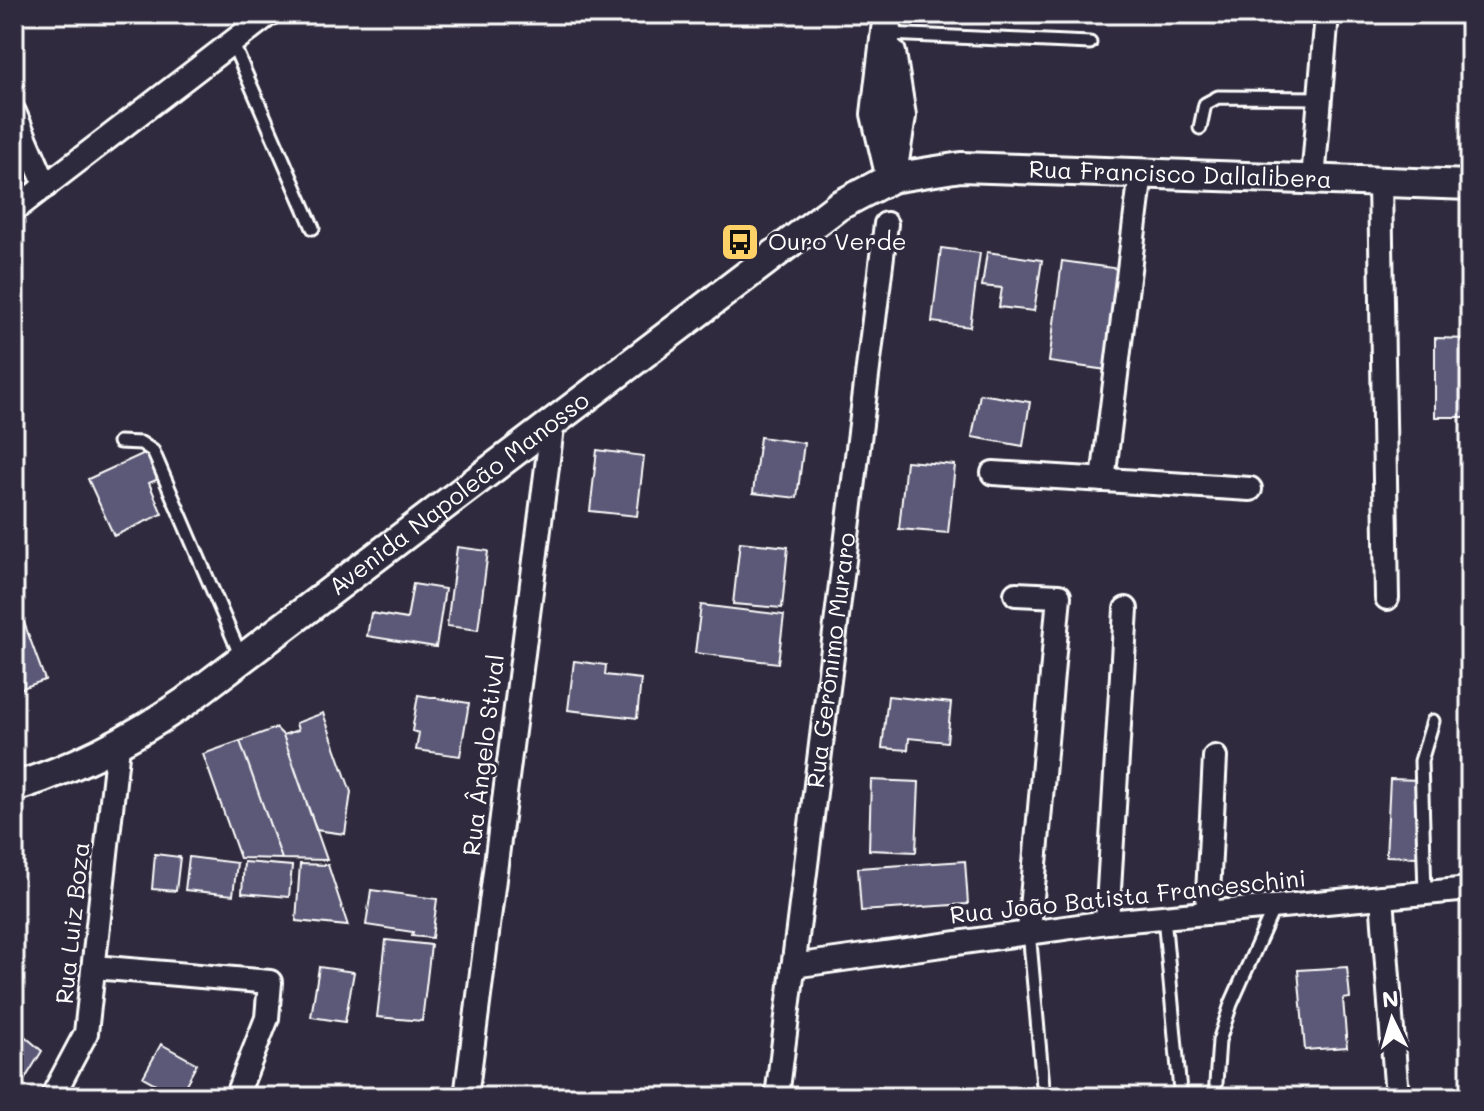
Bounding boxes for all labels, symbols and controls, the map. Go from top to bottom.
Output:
street label: Rua Francisco Dallalibera [1028,152,1332,194]
bus stop icon: Ouro Verde [719,221,761,263]
place label: Ouro Verde [768,225,907,256]
street label: Avenida Napoleão Manosso [322,384,595,601]
street label: Rua Gerônimo Muraro [799,531,861,790]
street label: Rua Ângelo Stival [455,652,510,857]
street label: Rua Luiz Boza [48,840,95,1005]
street label: Rua João Batista Franceschini [948,861,1307,930]
north arrow [1352,979,1432,1059]
text: N [1381,983,1400,1014]

